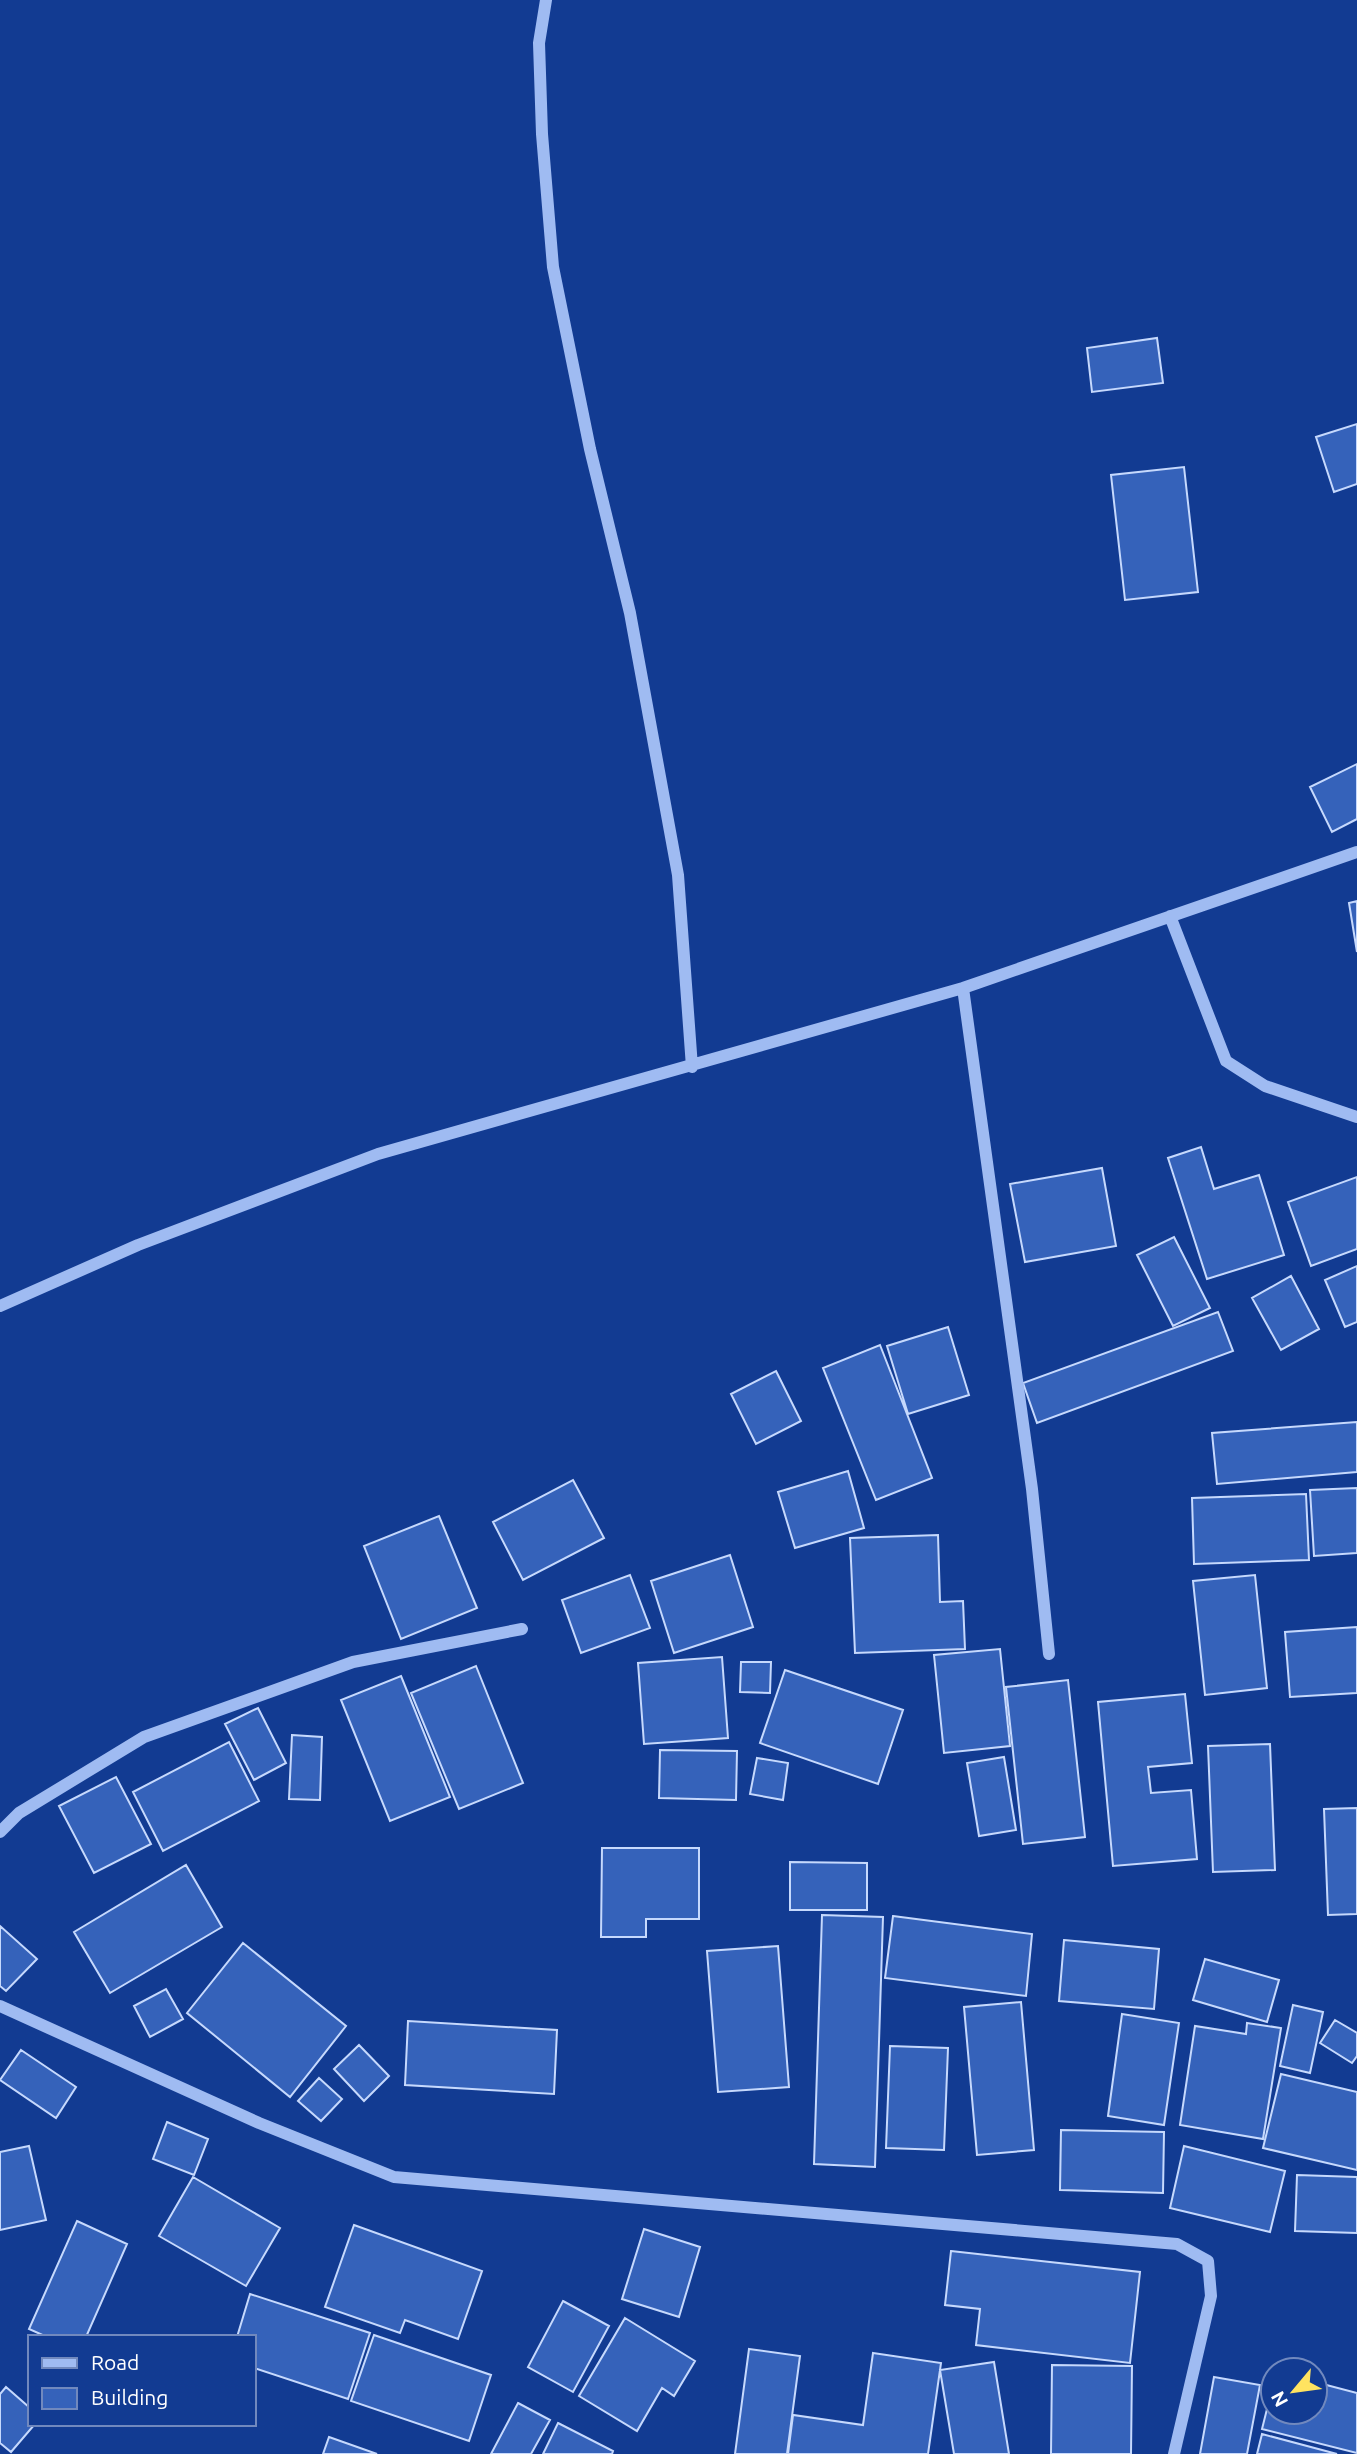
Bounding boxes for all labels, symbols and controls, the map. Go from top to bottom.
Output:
legend [28,2335,256,2426]
text: Road [91,2350,139,2374]
north arrow [1259,2356,1329,2426]
text: Building [91,2385,168,2409]
text: N [1266,2388,1292,2411]

